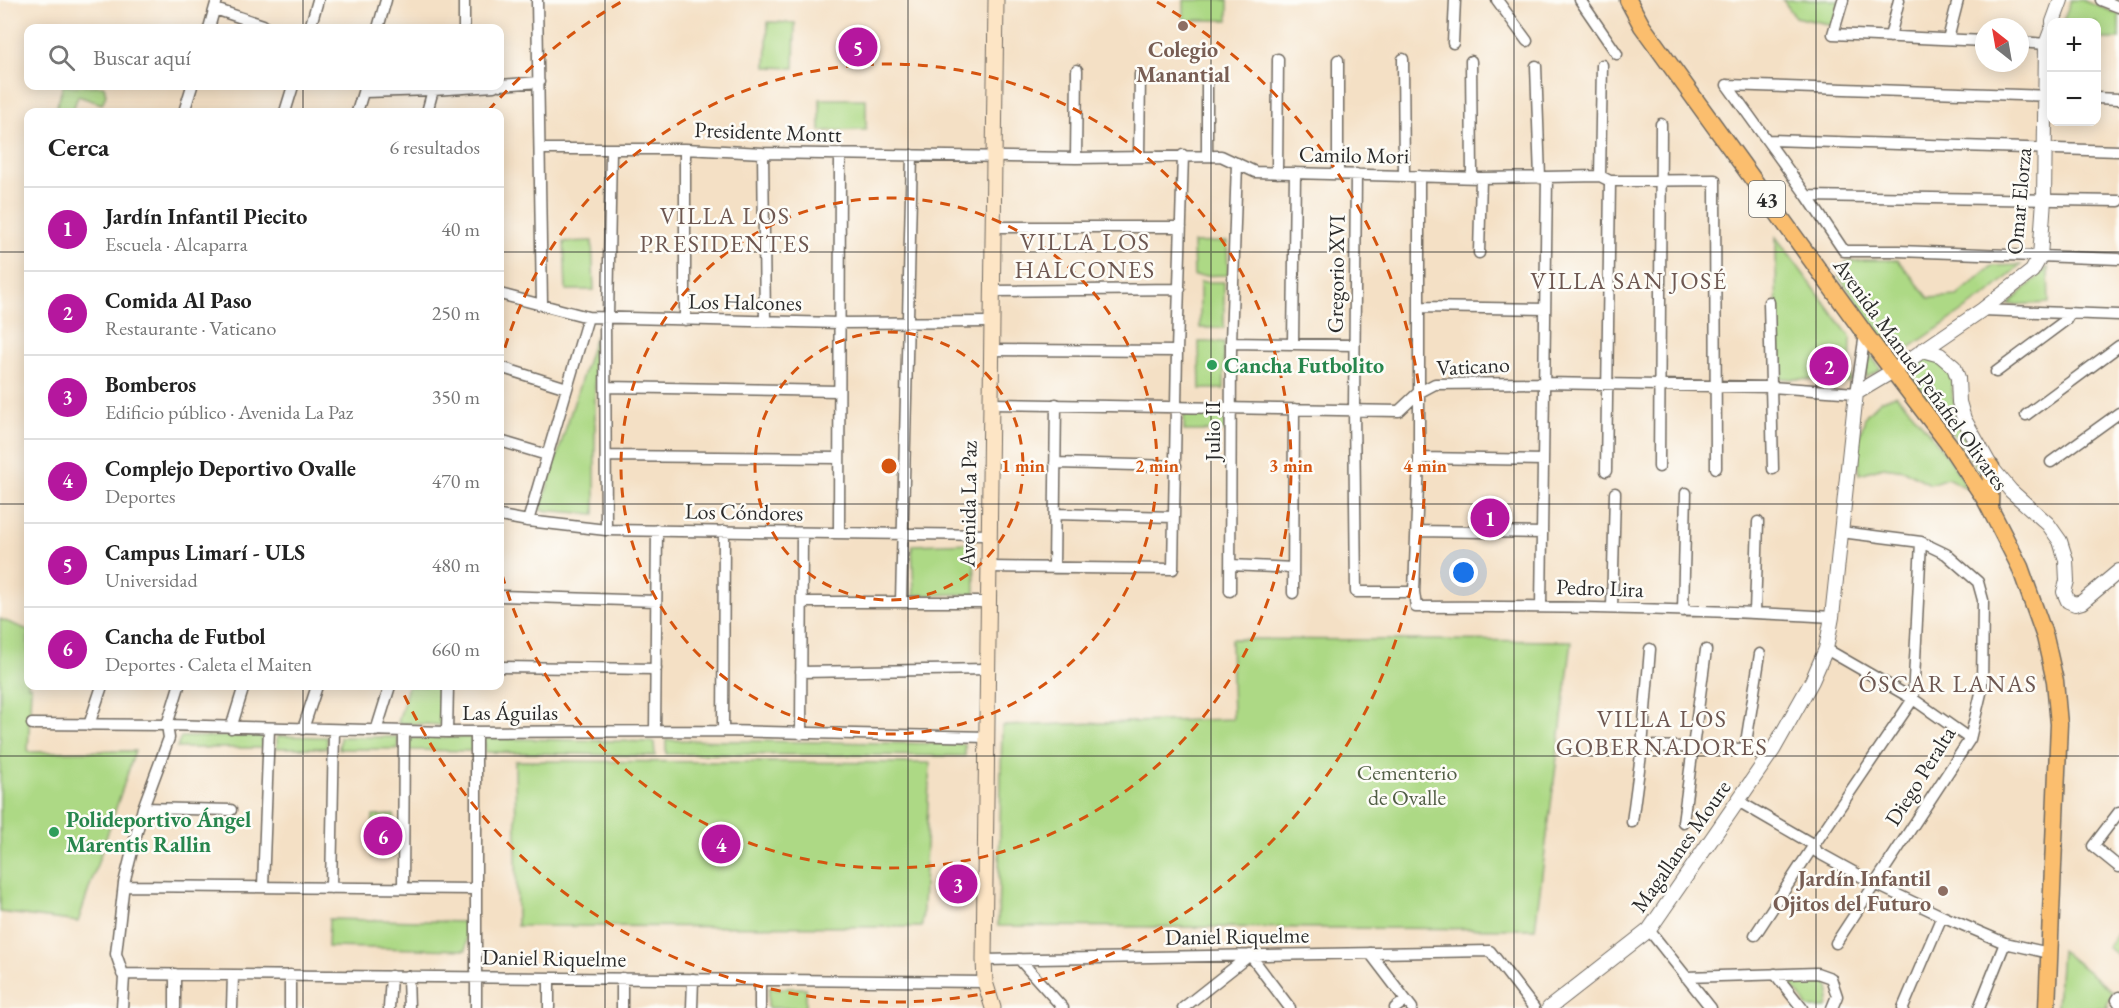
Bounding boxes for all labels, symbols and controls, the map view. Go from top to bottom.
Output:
north arrow [1975,18,2029,72]
map controls [2047,18,2101,126]
button: + [2047,18,2101,72]
marker: Colegio Manantial [1176,19,1190,33]
search box [24,24,504,90]
pin: 5 [838,24,878,70]
place label: Colegio Manantial [1136,35,1230,89]
icon: search [45,41,78,74]
text: Buscar aquí [93,43,191,72]
button: − [2047,72,2101,126]
street label: Presidente Montt [694,115,842,149]
text: Cerca [48,130,109,164]
text: 6 resultados [389,134,480,160]
street label: Camilo Mori [1299,140,1409,170]
street label: Omar Elorza [2000,146,2038,256]
road number: 43 [1749,181,1785,217]
district label: VILLA LOS PRESIDENTES [639,200,811,259]
text: Jardín Infantil Piecito [105,202,307,231]
street label: Gregorio XVI [1320,214,1352,333]
text: 1 [62,216,73,242]
text: 40 m [441,216,480,242]
district label: VILLA LOS HALCONES [1014,226,1156,285]
text: Escuela · Alcaparra [105,231,248,257]
street label: Avenida Manuel Peñafiel Olivares [1826,251,2015,496]
district label: VILLA SAN JOSÉ [1530,265,1728,296]
text: Comida Al Paso [105,286,252,315]
street label: Los Halcones [688,287,802,317]
text: 2 [62,300,73,326]
text: 250 m [432,300,480,326]
text: Restaurante · Vaticano [105,315,277,341]
pin: 2 [1810,344,1848,388]
street label: Vaticano [1436,350,1511,382]
place label: Cancha Futbolito [1224,351,1384,380]
marker: Cancha Futbolito [1205,358,1219,372]
text: Bomberos [105,370,196,399]
text: 3 [62,384,73,410]
text: 350 m [432,384,480,410]
text: Edificio público · Avenida La Paz [105,399,353,425]
street label: Julio II [1198,400,1227,463]
street label: Avenida La Paz [952,440,984,568]
text: Complejo Deportivo Ovalle [105,454,356,483]
text: 1 min [1001,454,1045,477]
text: 2 min [1135,454,1179,477]
text: 3 min [1269,454,1313,477]
text: 4 min [1403,454,1447,477]
centre of rings [879,456,899,476]
text: 4 [62,468,73,494]
text: 470 m [432,468,480,494]
text: Deportes [105,483,175,509]
street label: Los Cóndores [685,496,803,528]
pin: 1 [1470,496,1510,540]
text: Campus Limarí - ULS [105,538,305,567]
text: 5 [62,552,73,578]
text: 480 m [432,552,480,578]
your location [1449,558,1478,587]
text: Universidad [105,567,198,593]
street label: Pedro Lira [1556,572,1644,604]
text: Cancha de Futbol [105,622,266,651]
text: 6 [62,636,73,662]
text: 660 m [432,636,480,662]
text: Deportes · Caleta el Maiten [105,651,312,677]
district label: ÓSCAR LANAS [1859,668,2037,699]
street label: Las Águilas [462,698,558,727]
district label: VILLA LOS GOBERNADORES [1556,703,1768,762]
street label: Diego Peralta [1878,721,1962,831]
park label: Cementerio de Ovalle [1357,758,1457,812]
street label: Magallanes Moure [1625,774,1738,918]
place label: Polideportivo Ángel Marentis Rallin [66,805,251,859]
pin: 6 [364,814,403,858]
pin: 4 [702,822,740,866]
marker: Polideportivo Ángel Marentis Rallin [47,825,61,839]
pin: 3 [938,862,978,906]
place label: Jardín Infantil Ojitos del Futuro [1773,864,1931,918]
marker: Jardín Infantil Ojitos del Futuro [1936,884,1950,898]
street label: Daniel Riquelme [1165,920,1310,952]
street label: Daniel Riquelme [482,942,627,974]

